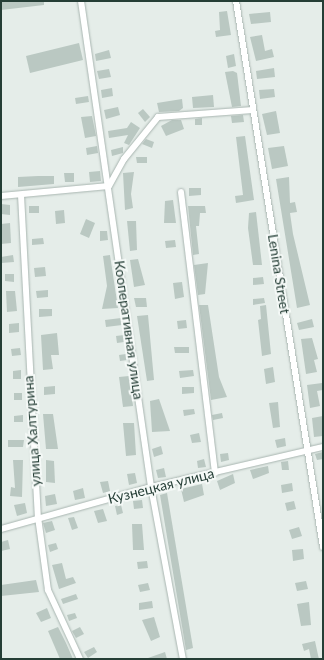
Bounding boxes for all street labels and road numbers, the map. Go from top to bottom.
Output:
street label: Lenina Street [264,233,294,315]
street label: Кооперативная улица [111,259,147,401]
street label: улица Халтурина [20,375,44,487]
street label: Кузнецкая улица [106,465,216,507]

